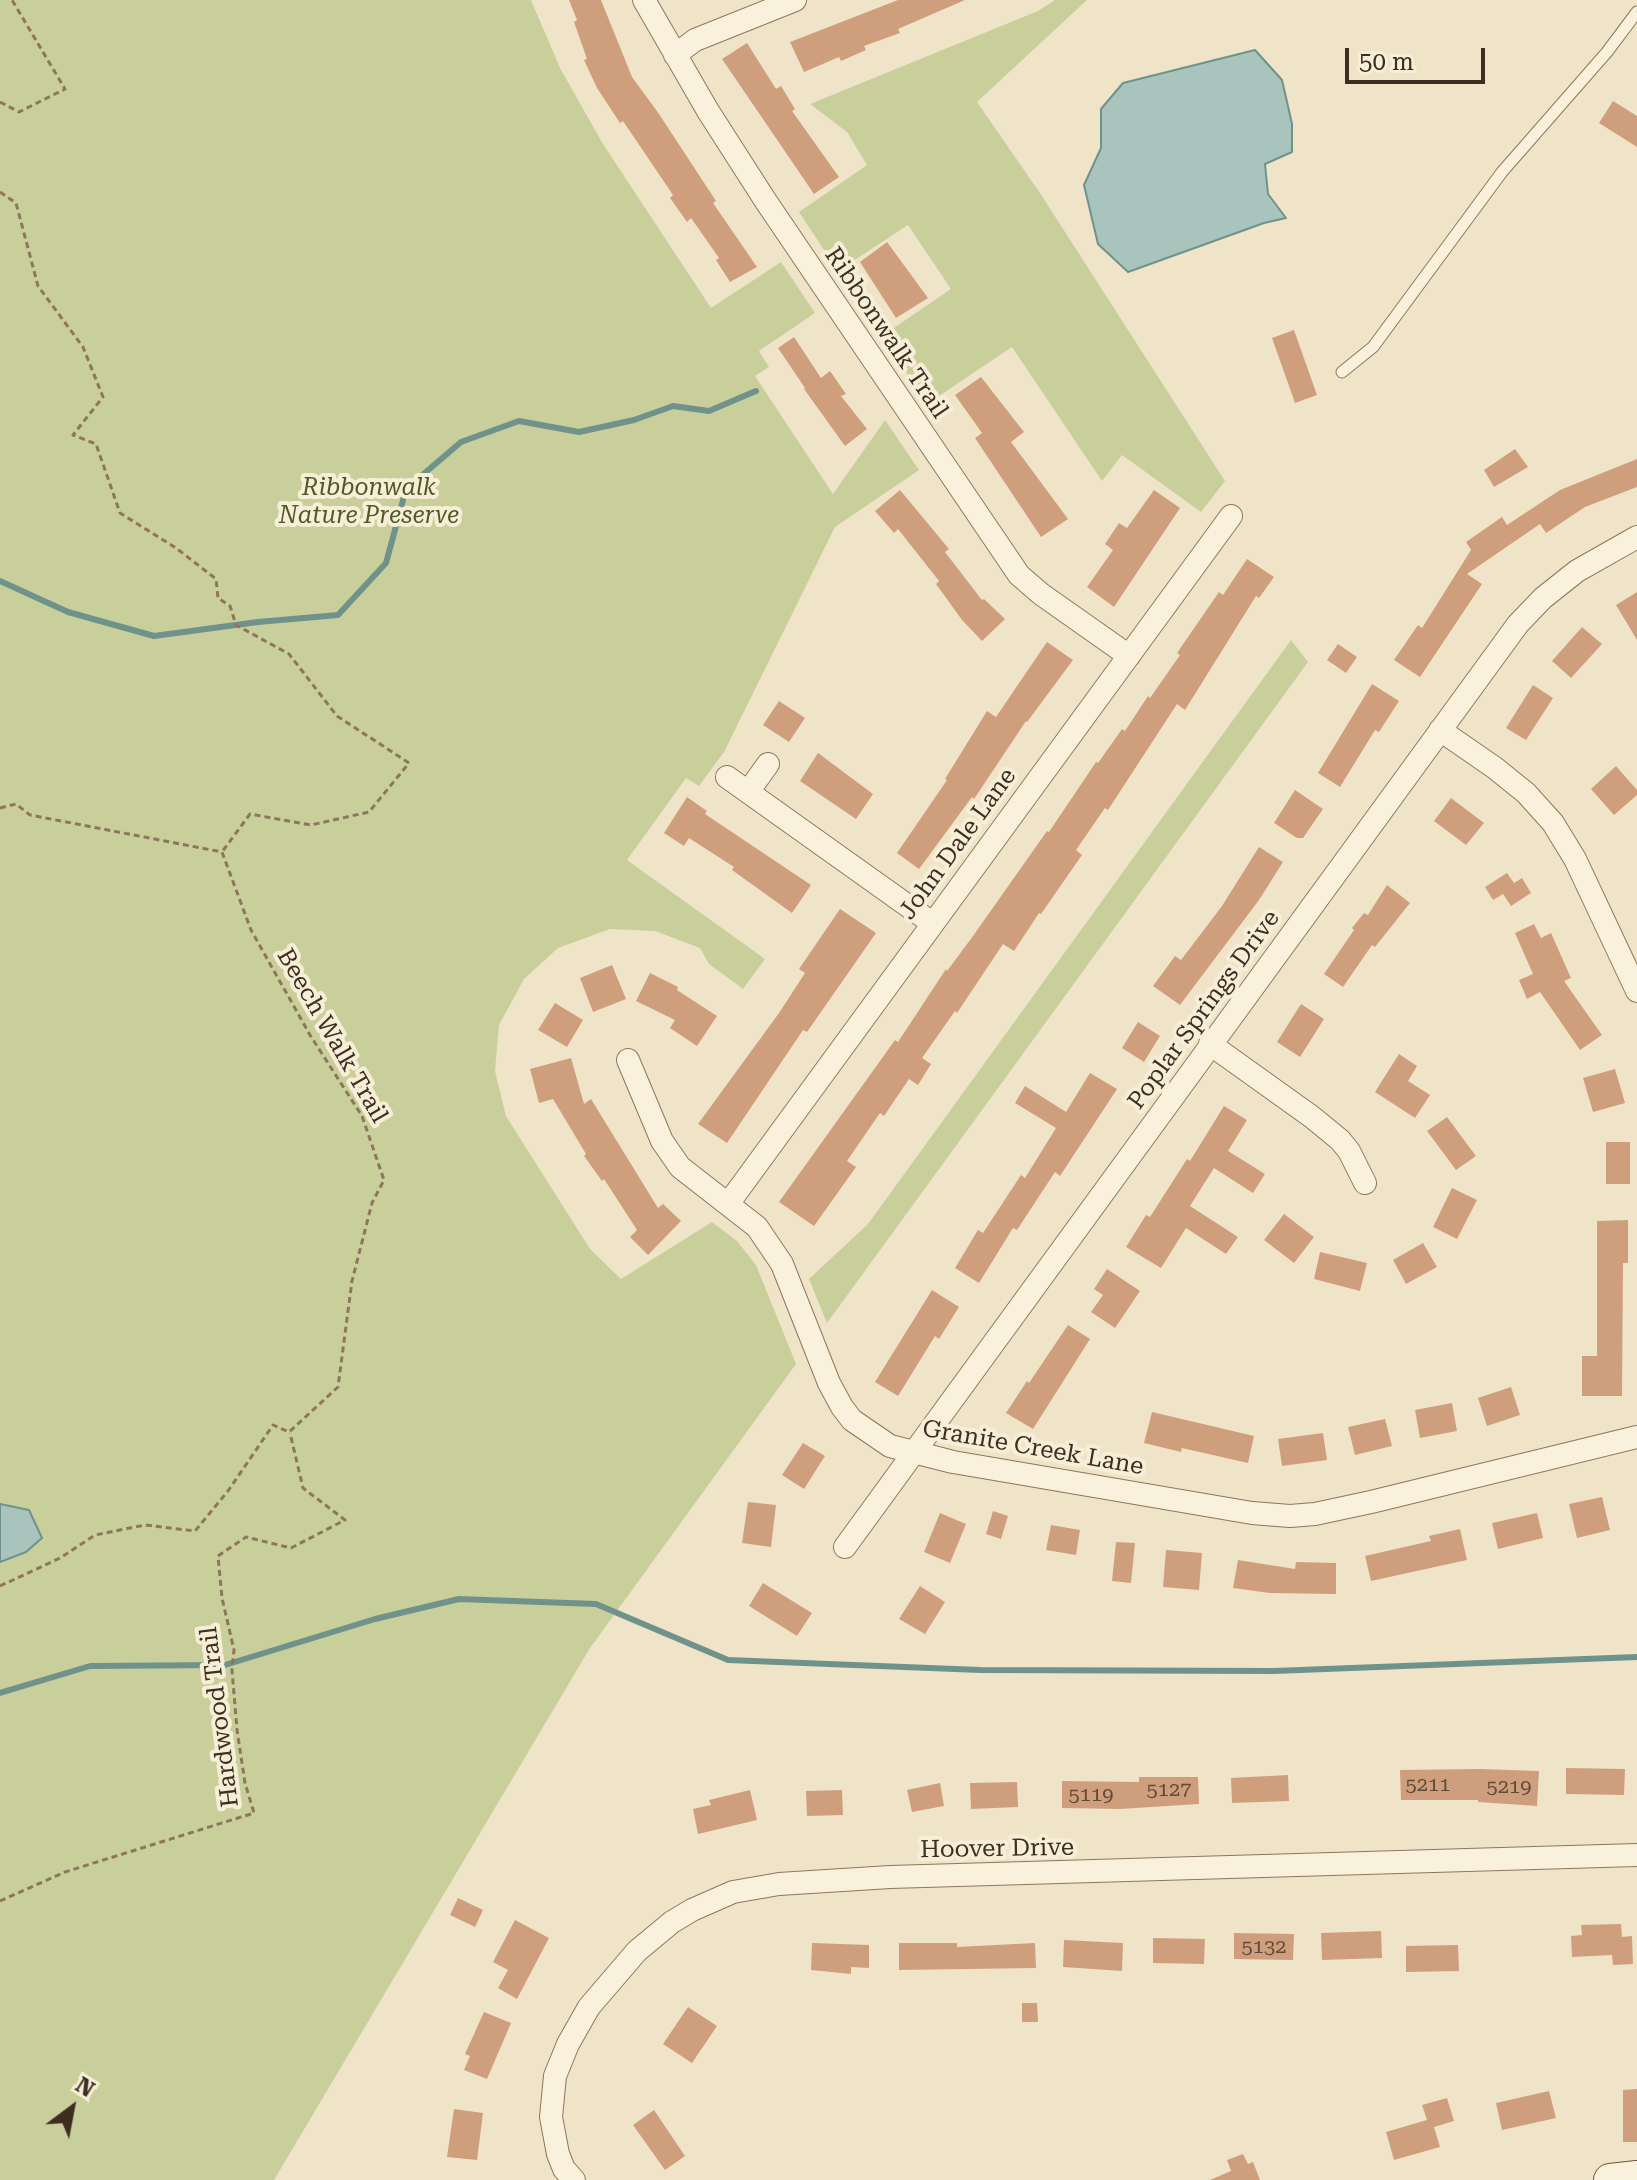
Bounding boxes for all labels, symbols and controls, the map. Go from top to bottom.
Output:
scale bar [1349,32,1489,82]
text: 50 m [1359,48,1414,76]
street label: Ribbonwalk Trail [818,242,954,424]
park label: Ribbonwalk Nature Preserve [279,474,459,530]
street label: John Dale Lane [893,763,1023,925]
street label: Poplar Springs Drive [1122,905,1286,1115]
street label: Beech Walk Trail [270,944,394,1128]
street label: Granite Creek Lane [920,1414,1146,1482]
street label: Hardwood Trail [195,1625,245,1809]
house number: 5211 [1406,1773,1450,1797]
house number: 5219 [1487,1775,1531,1799]
house number: 5127 [1147,1778,1191,1802]
house number: 5119 [1069,1783,1113,1807]
street label: Hoover Drive [920,1833,1074,1865]
house number: 5132 [1242,1935,1286,1959]
north arrow [32,2068,112,2148]
text: N [71,2072,99,2102]

